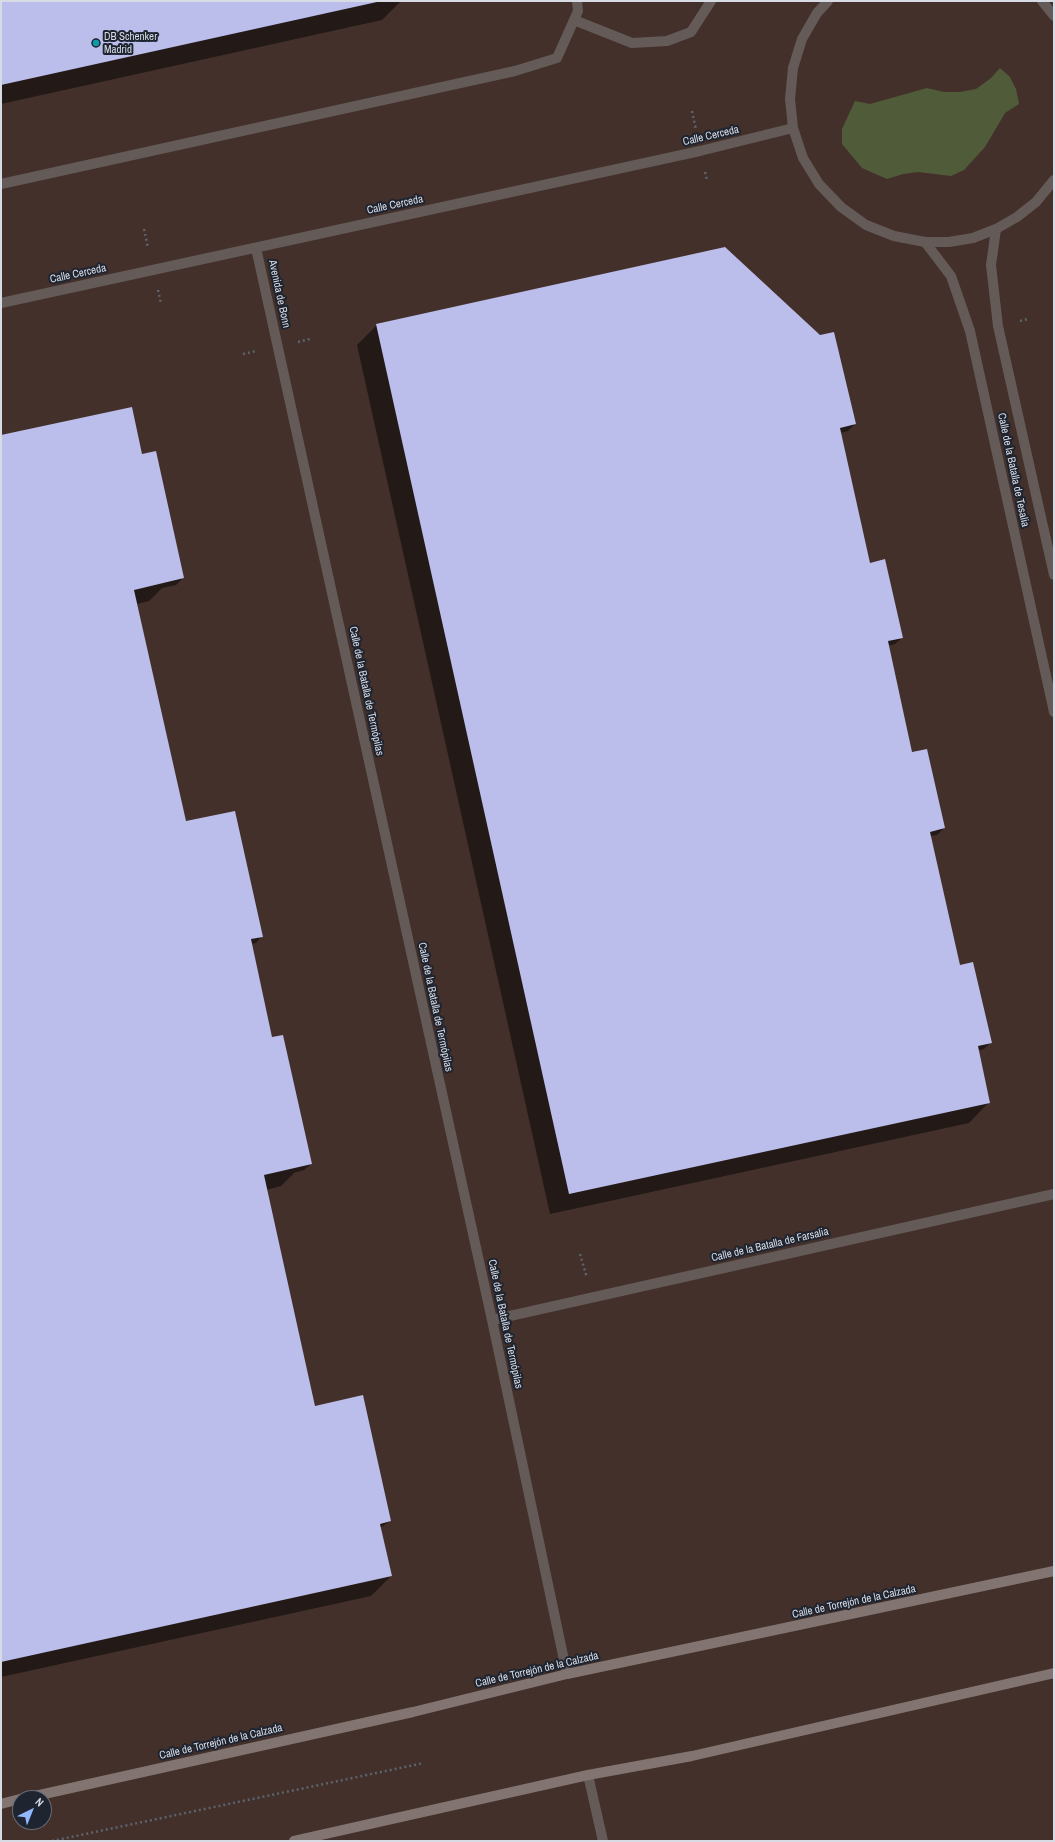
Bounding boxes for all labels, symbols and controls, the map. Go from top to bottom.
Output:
place label: DB Schenker Madrid [104,30,157,56]
marker: DB Schenker Madrid [91,38,101,48]
street label: Calle Cerceda [682,123,740,149]
street label: Calle Cerceda [366,193,424,217]
street label: Avenida de Bonn [265,259,293,329]
street label: Calle Cerceda [49,262,107,286]
street label: Calle de la Batalla de Tesalia [994,412,1032,528]
street label: Calle de la Batalla de Termópilas [346,625,386,757]
street label: Calle de la Batalla de Termópilas [415,941,455,1073]
street label: Calle de la Batalla de Farsalia [710,1225,830,1265]
street label: Calle de la Batalla de Termópilas [485,1258,525,1390]
street label: Calle de Torrejón de la Calzada [791,1582,917,1622]
street label: Calle de Torrejón de la Calzada [474,1649,600,1691]
street label: Calle de Torrejón de la Calzada [158,1721,284,1763]
north arrow [12,1790,52,1830]
text: N [32,1795,47,1809]

